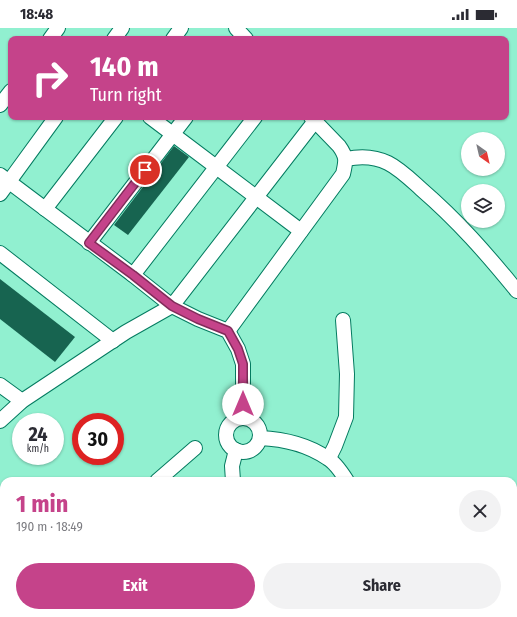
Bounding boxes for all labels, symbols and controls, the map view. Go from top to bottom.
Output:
text: 18:48 [20,5,53,23]
text: 140 m [90,50,159,83]
icon: right [24,52,76,104]
text: Turn right [90,84,162,106]
north arrow [461,132,505,176]
map controls [461,132,505,228]
pin [128,153,162,187]
icon: arrive [134,159,156,181]
button: layers [461,184,505,228]
position arrow [222,383,264,425]
speed limit sign: 30 [72,413,124,465]
text: 24 [28,422,48,446]
text: km/h [27,443,49,455]
text: 1 min [16,490,68,518]
button: close [459,490,501,532]
text: 190 m · 18:49 [16,519,83,534]
button: Exit [16,563,255,609]
button: Share [263,563,501,609]

